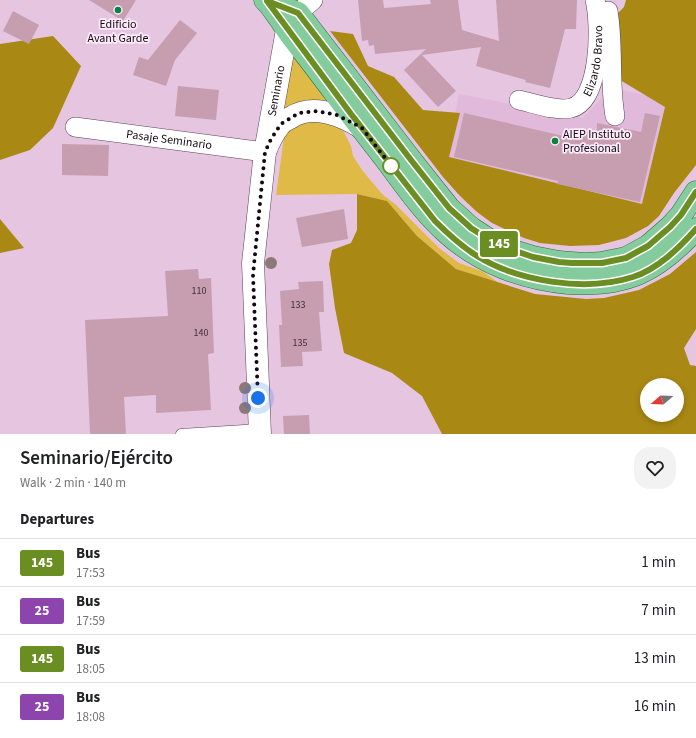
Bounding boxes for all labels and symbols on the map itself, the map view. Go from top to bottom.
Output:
marker: Edificio Avant Garde [113,5,123,15]
place label: Edificio Avant Garde [88,16,149,47]
street label: Elizardo Bravo [579,25,607,100]
street label: Seminario [263,64,289,118]
street label: Pasaje Seminario [125,125,213,153]
place label: AIEP Instituto Profesional [563,126,631,157]
marker: AIEP Instituto Profesional [550,136,560,146]
unlabelled marker [382,157,400,175]
line badge: 145 [476,231,522,257]
house number: 110 [192,284,206,298]
house number: 133 [291,298,305,312]
house number: 140 [194,326,208,340]
house number: 135 [293,336,307,350]
north arrow [640,378,684,422]
your location [248,388,268,408]

